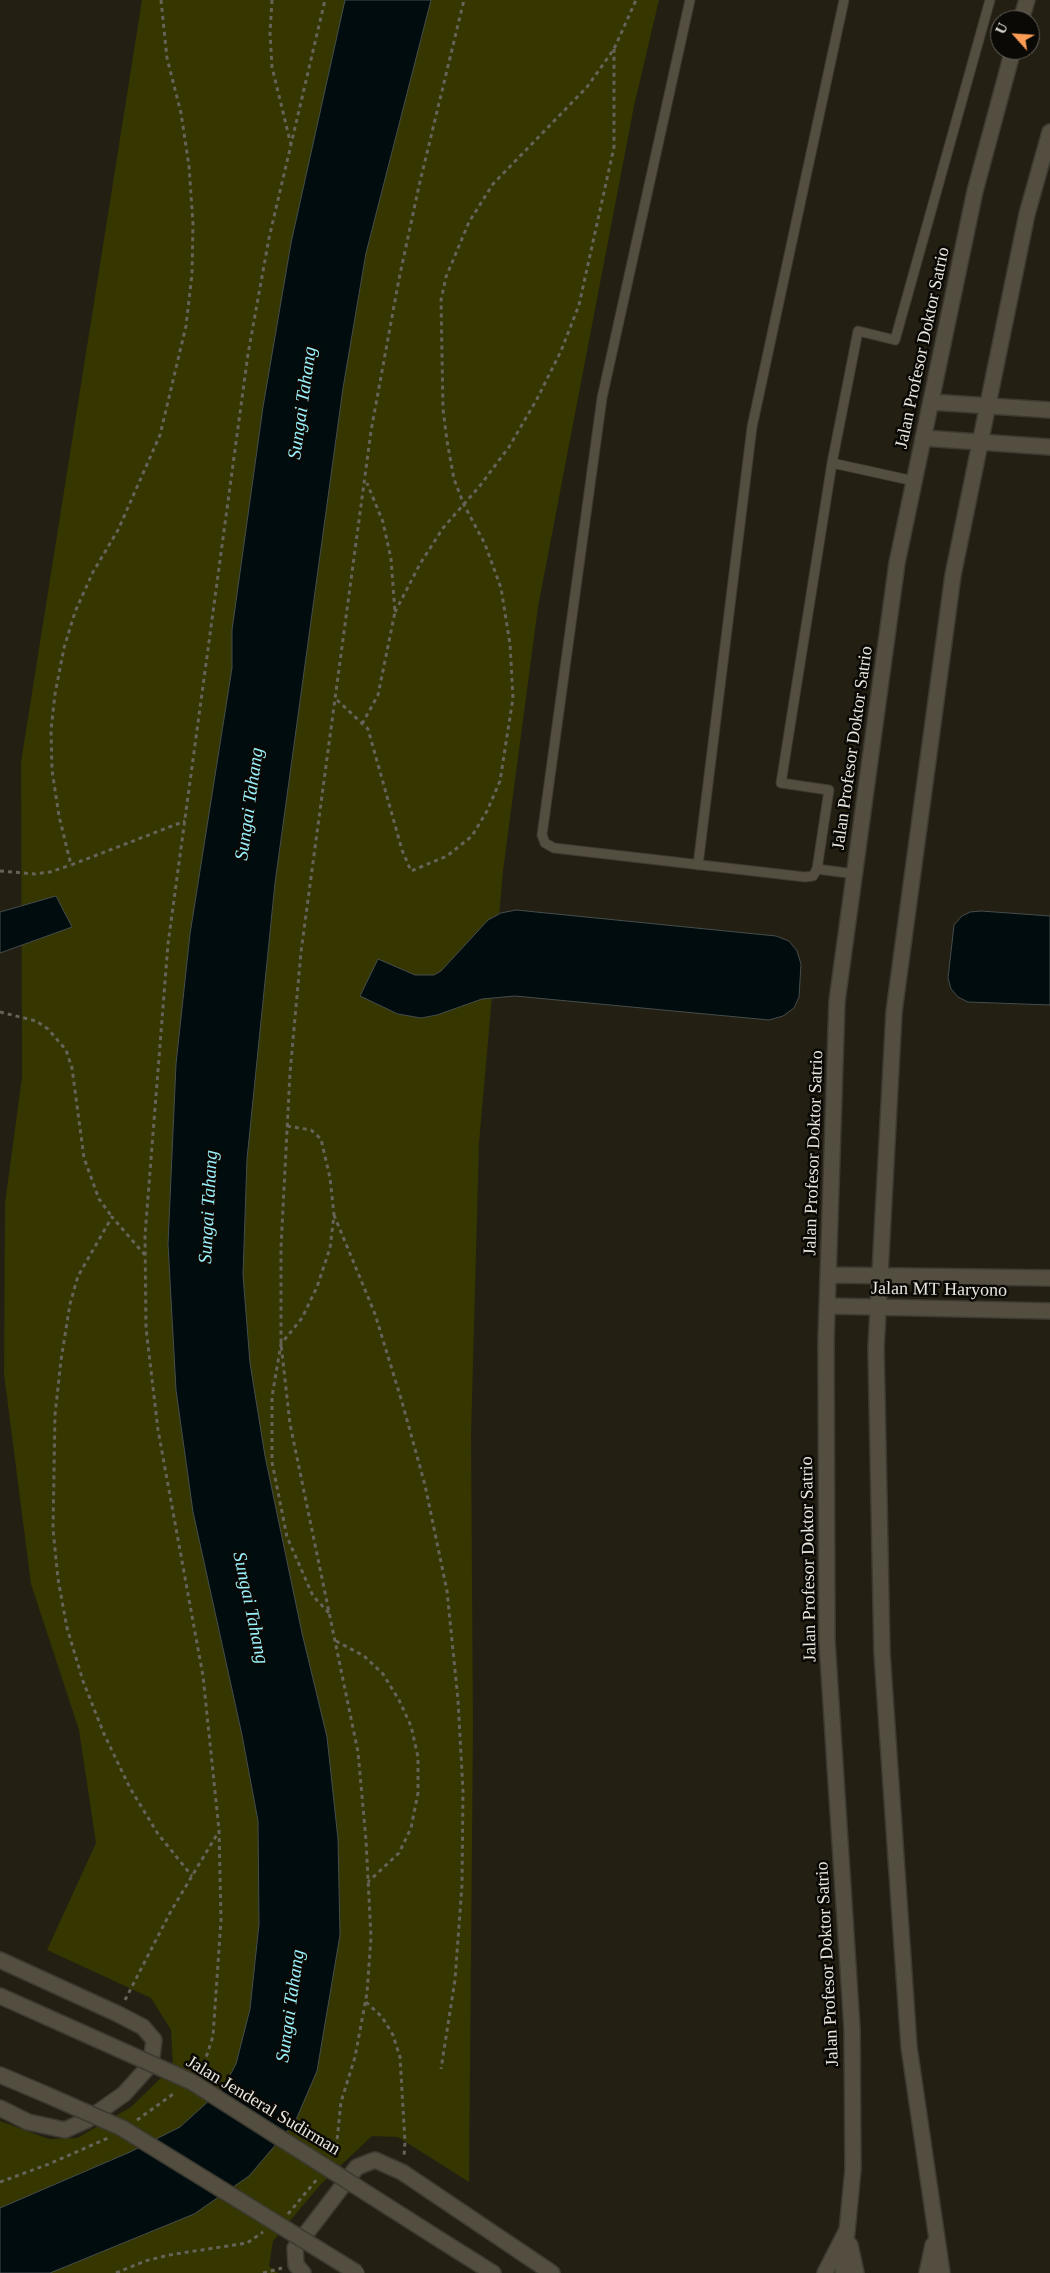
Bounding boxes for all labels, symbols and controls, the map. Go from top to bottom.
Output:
north arrow [990,10,1040,60]
text: U [993,21,1011,36]
street label: Jalan Profesor Doktor Satrio [891,245,955,451]
water label: Sungai Tahang [284,345,322,461]
street label: Jalan Profesor Doktor Satrio [828,645,878,851]
water label: Sungai Tahang [231,746,269,862]
street label: Jalan Profesor Doktor Satrio [800,1050,828,1256]
water label: Sungai Tahang [195,1150,223,1264]
street label: Jalan MT Haryono [871,1278,1007,1302]
street label: Jalan Profesor Doktor Satrio [796,1456,822,1662]
water label: Sungai Tahang [227,1550,273,1666]
street label: Jalan Profesor Doktor Satrio [812,1861,844,2067]
water label: Sungai Tahang [272,1948,310,2064]
street label: Jalan Jenderal Sudirman [182,2051,344,2161]

